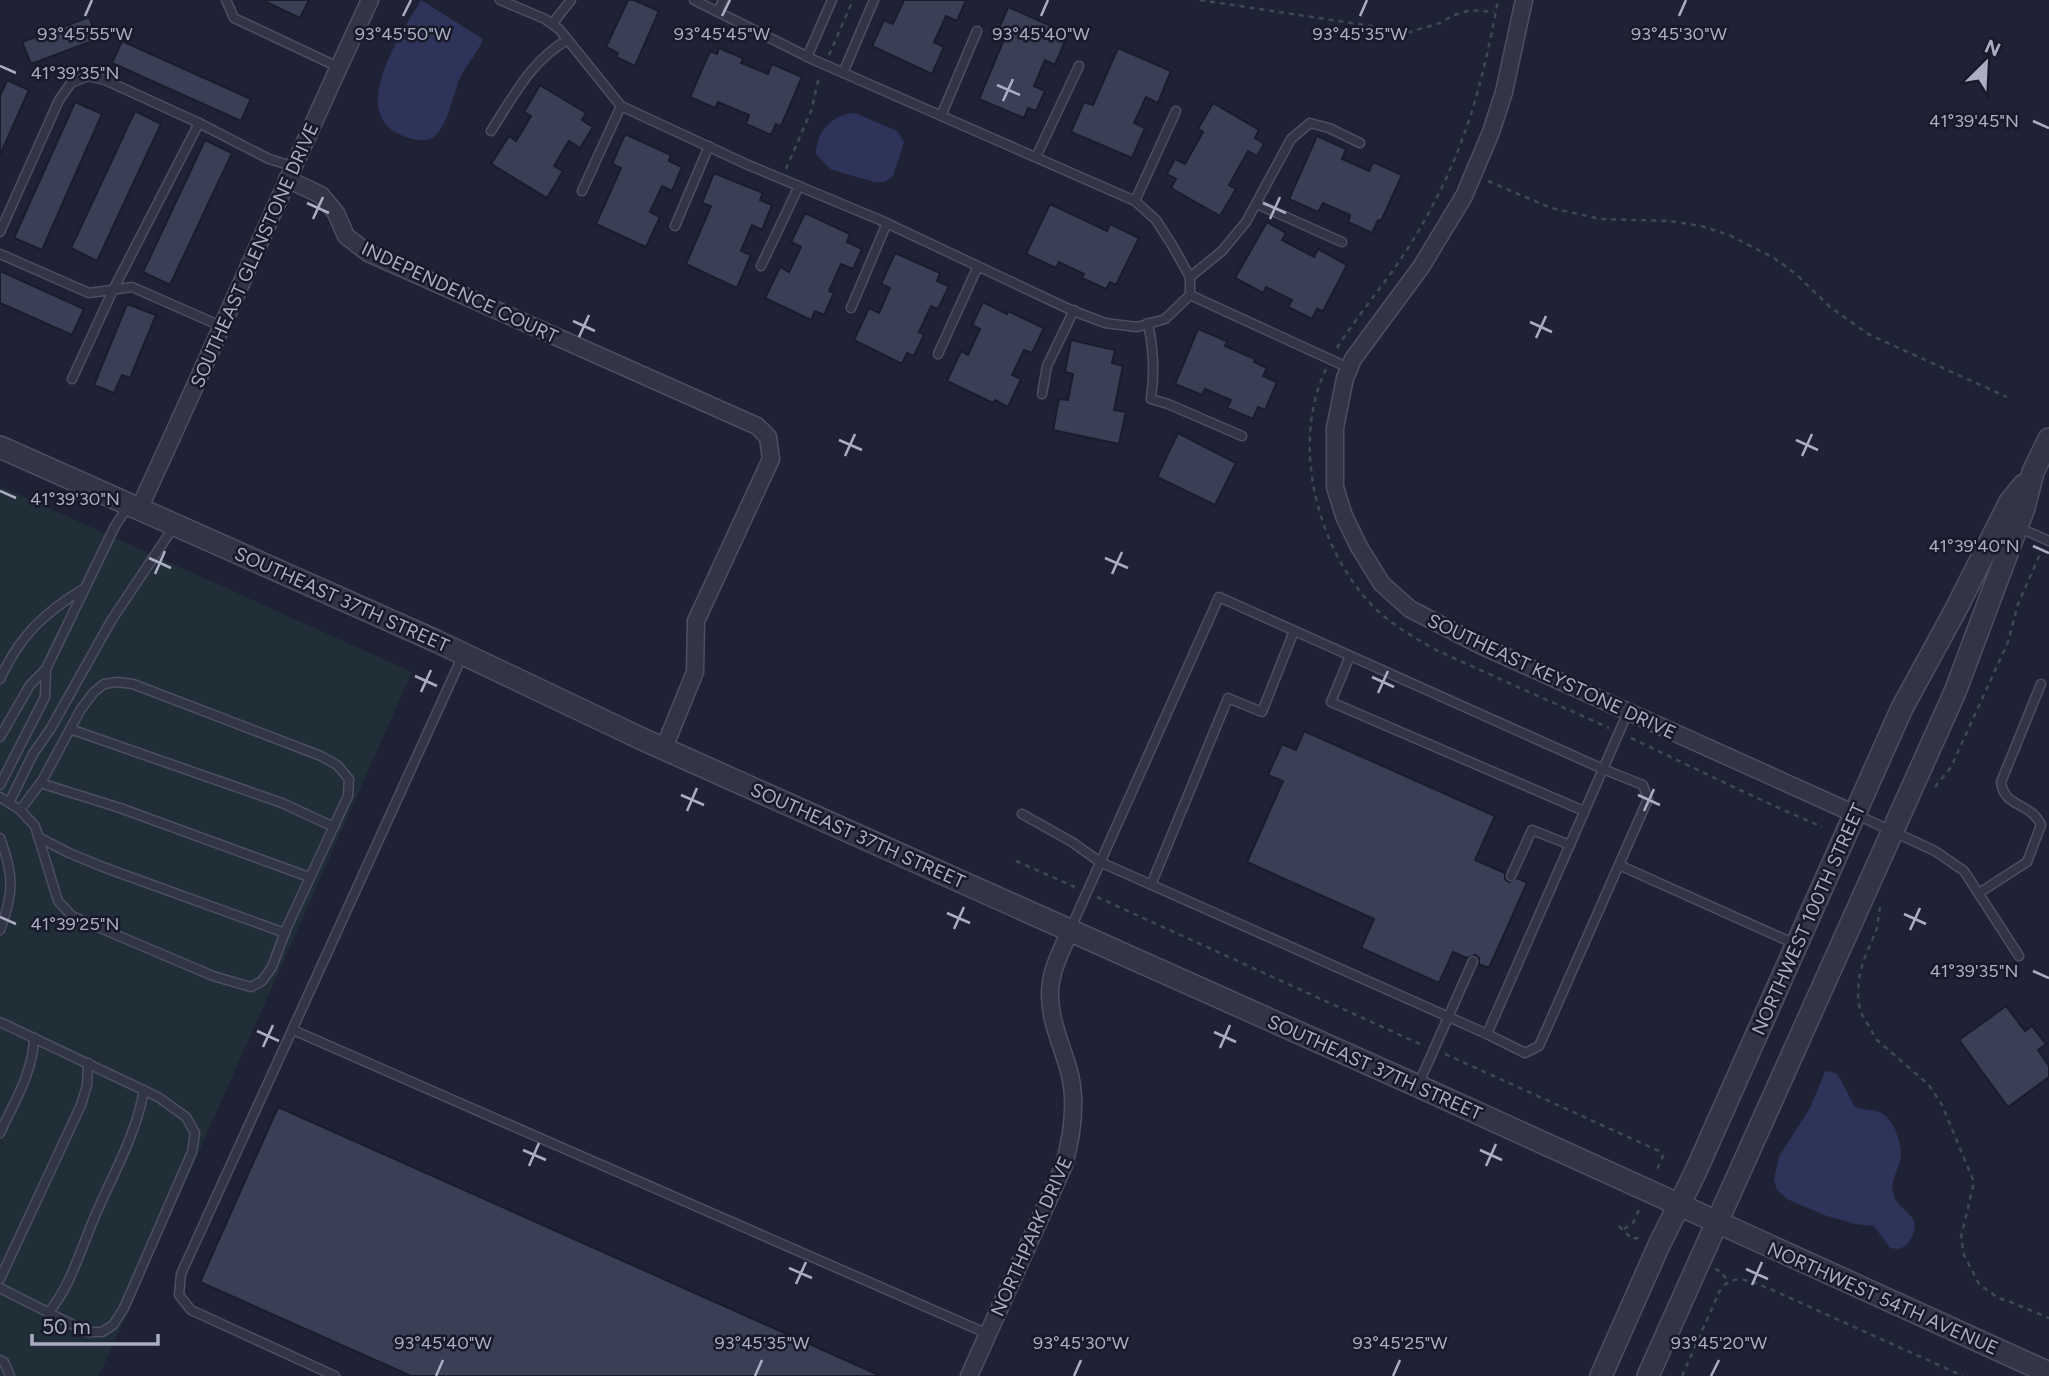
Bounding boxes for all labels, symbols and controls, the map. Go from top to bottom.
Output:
text: 93°45'55"W [37,23,133,45]
text: 93°45'50"W [355,23,452,45]
text: 93°45'45"W [674,23,771,45]
text: 93°45'40"W [992,23,1090,45]
text: 93°45'35"W [1313,23,1408,45]
text: 93°45'30"W [1631,23,1728,45]
north arrow [1951,28,2021,98]
text: N [1981,34,2004,61]
text: 41°39'35"N [31,62,119,84]
text: 41°39'45"N [1929,110,2019,132]
street label: SOUTHEAST GLENSTONE DRIVE [185,119,323,391]
street label: INDEPENDENCE COURT [358,237,562,348]
text: 41°39'30"N [30,488,120,510]
text: 41°39'40"N [1928,535,2020,557]
street label: SOUTHEAST 37TH STREET [231,542,453,657]
street label: SOUTHEAST KEYSTONE DRIVE [1424,609,1680,744]
street label: SOUTHEAST 37TH STREET [747,778,969,893]
street label: NORTHWEST 100TH STREET [1747,799,1870,1039]
text: 41°39'25"N [31,913,119,935]
text: 41°39'35"N [1930,960,2018,982]
street label: SOUTHEAST 37TH STREET [1264,1010,1486,1125]
street label: NORTHPARK DRIVE [986,1153,1077,1320]
street label: NORTHWEST 54TH AVENUE [1764,1237,2002,1360]
scale bar [32,1302,158,1346]
text: 50 m [42,1314,91,1339]
text: 93°45'40"W [394,1332,492,1354]
text: 93°45'35"W [715,1332,810,1354]
text: 93°45'30"W [1033,1332,1130,1354]
text: 93°45'25"W [1352,1332,1448,1354]
text: 93°45'20"W [1671,1332,1768,1354]

